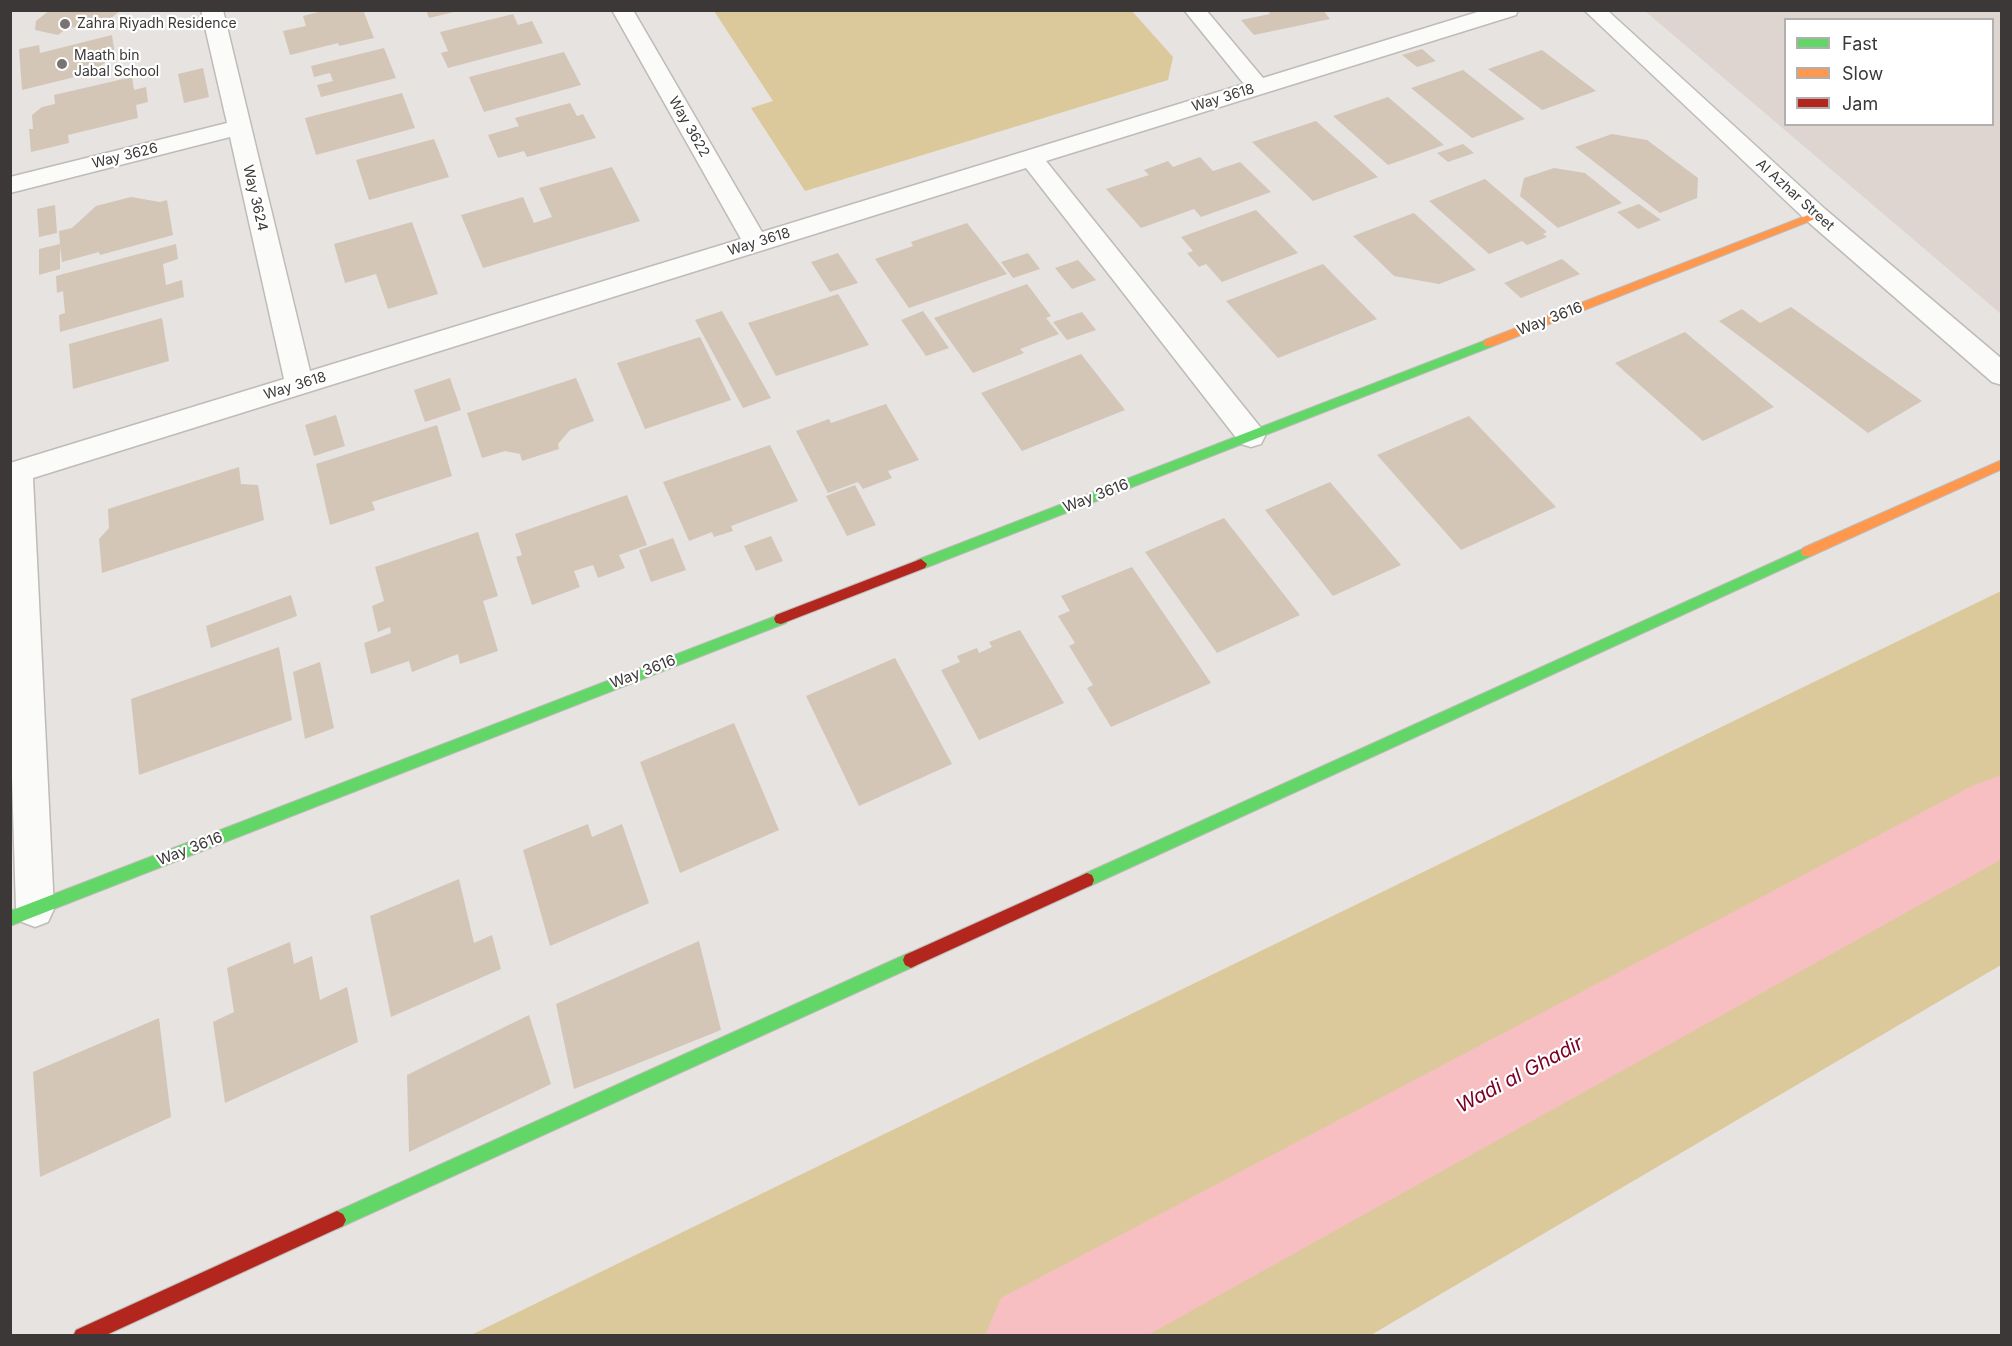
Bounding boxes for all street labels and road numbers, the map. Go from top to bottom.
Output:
street label: Way 3618 [1190,81,1256,115]
street label: Way 3622 [665,94,713,160]
street label: Way 3626 [90,140,160,172]
street label: Al Azhar Street [1753,156,1837,234]
street label: Way 3624 [239,163,271,233]
street label: Way 3618 [726,225,792,259]
street label: Way 3616 [1515,298,1585,340]
street label: Way 3618 [262,369,328,403]
street label: Way 3616 [1061,475,1131,517]
street label: Way 3616 [608,651,678,693]
street label: Way 3616 [155,828,225,870]

